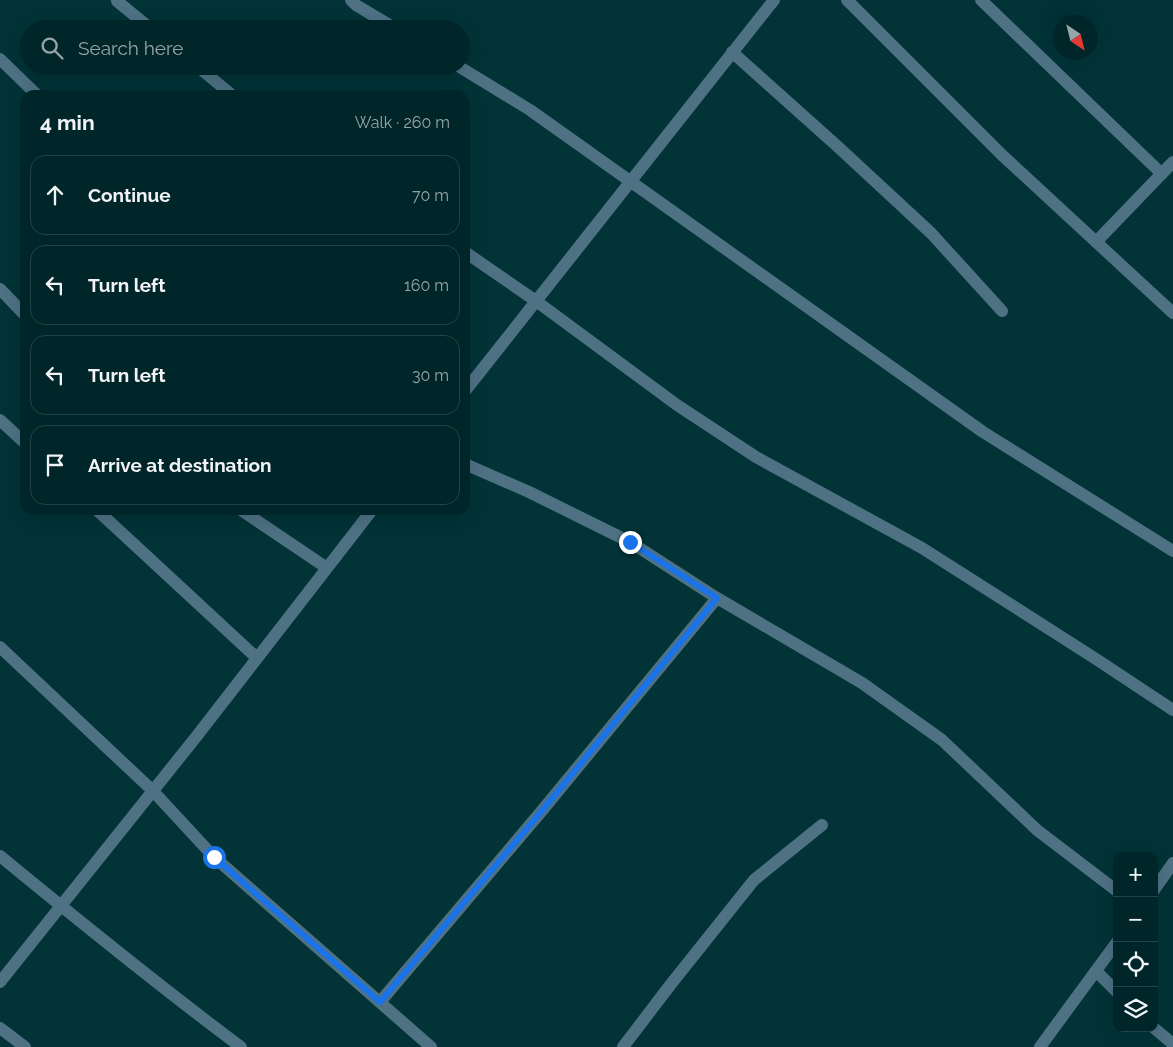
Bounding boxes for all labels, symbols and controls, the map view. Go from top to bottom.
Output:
north arrow [1053,15,1098,60]
search box [20,20,470,75]
icon: search [38,34,66,62]
text: Search here [78,37,184,59]
text: 4 min [40,110,95,135]
text: Walk · 260 m [355,113,450,132]
icon: ahead [41,181,69,209]
text: Continue [88,184,171,206]
text: 70 m [412,186,449,205]
icon: left [41,271,69,299]
text: Turn left [88,274,165,296]
text: 160 m [404,276,449,295]
icon: left [41,361,69,389]
text: Turn left [88,364,165,386]
text: 30 m [412,366,449,385]
icon: arrive [41,451,69,479]
text: Arrive at destination [88,454,272,476]
route end [619,531,642,554]
route start [203,846,226,869]
map controls [1113,852,1158,1032]
button: + [1113,852,1158,897]
button: − [1113,897,1158,942]
button: locate [1113,942,1158,987]
button: layers [1113,987,1158,1032]

